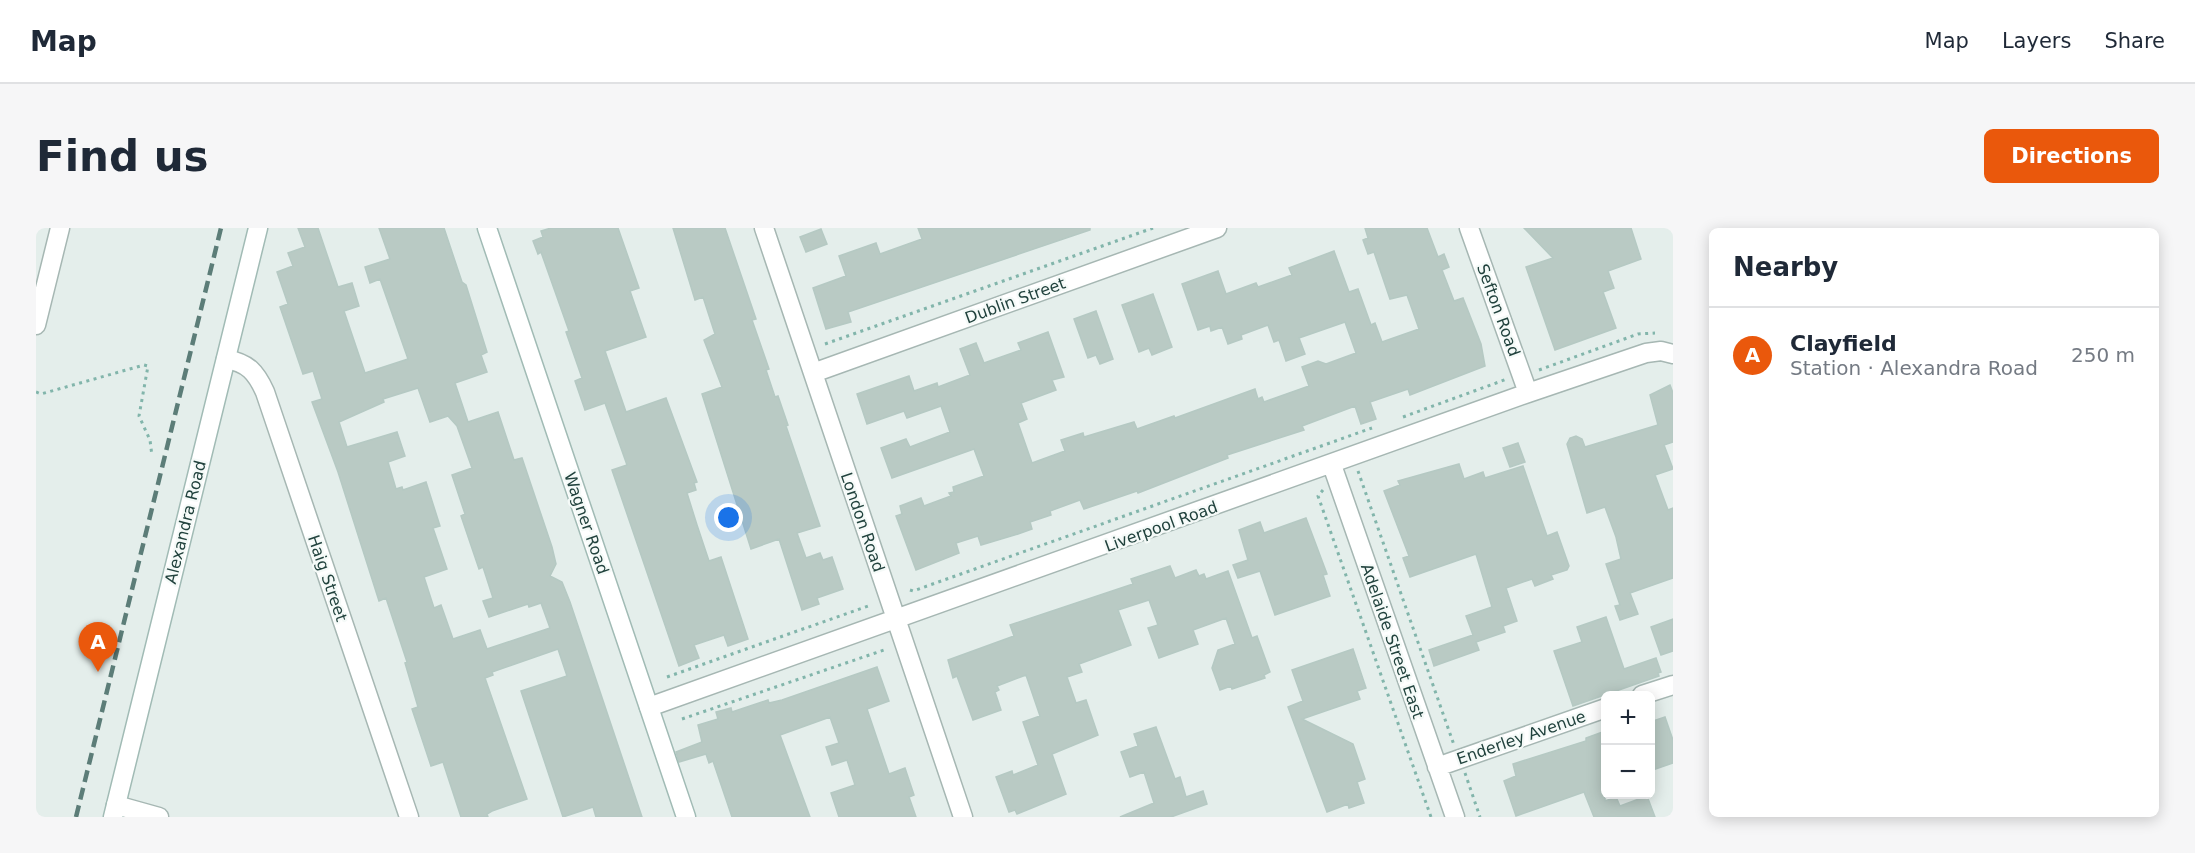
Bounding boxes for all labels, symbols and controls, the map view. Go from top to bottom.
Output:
text: Map [30,25,97,58]
text: Map [1925,29,1969,53]
text: Layers [2002,29,2071,53]
text: Share [2104,29,2165,53]
button: Directions [1984,129,2159,183]
text: Find us [36,132,209,181]
text: Nearby [1733,252,1838,282]
street label: Sefton Road [1473,261,1524,359]
street label: Dublin Street [962,274,1068,327]
text: Clayfield [1790,331,1897,356]
text: A [1745,343,1760,367]
text: 250 m [2071,343,2135,367]
text: Station · Alexandra Road [1790,356,2038,380]
street label: Alexandra Road [161,459,210,586]
street label: Wagner Road [560,470,613,577]
street label: London Road [837,470,888,574]
street label: Liverpool Road [1102,497,1220,556]
your location [714,503,743,532]
street label: Haig Street [304,532,351,624]
street label: Adelaide Street East [1357,561,1428,721]
pin: A [78,622,118,672]
map controls [1601,691,1655,799]
button: + [1601,691,1655,745]
street label: Enderley Avenue [1454,706,1588,768]
button: − [1601,745,1655,799]

